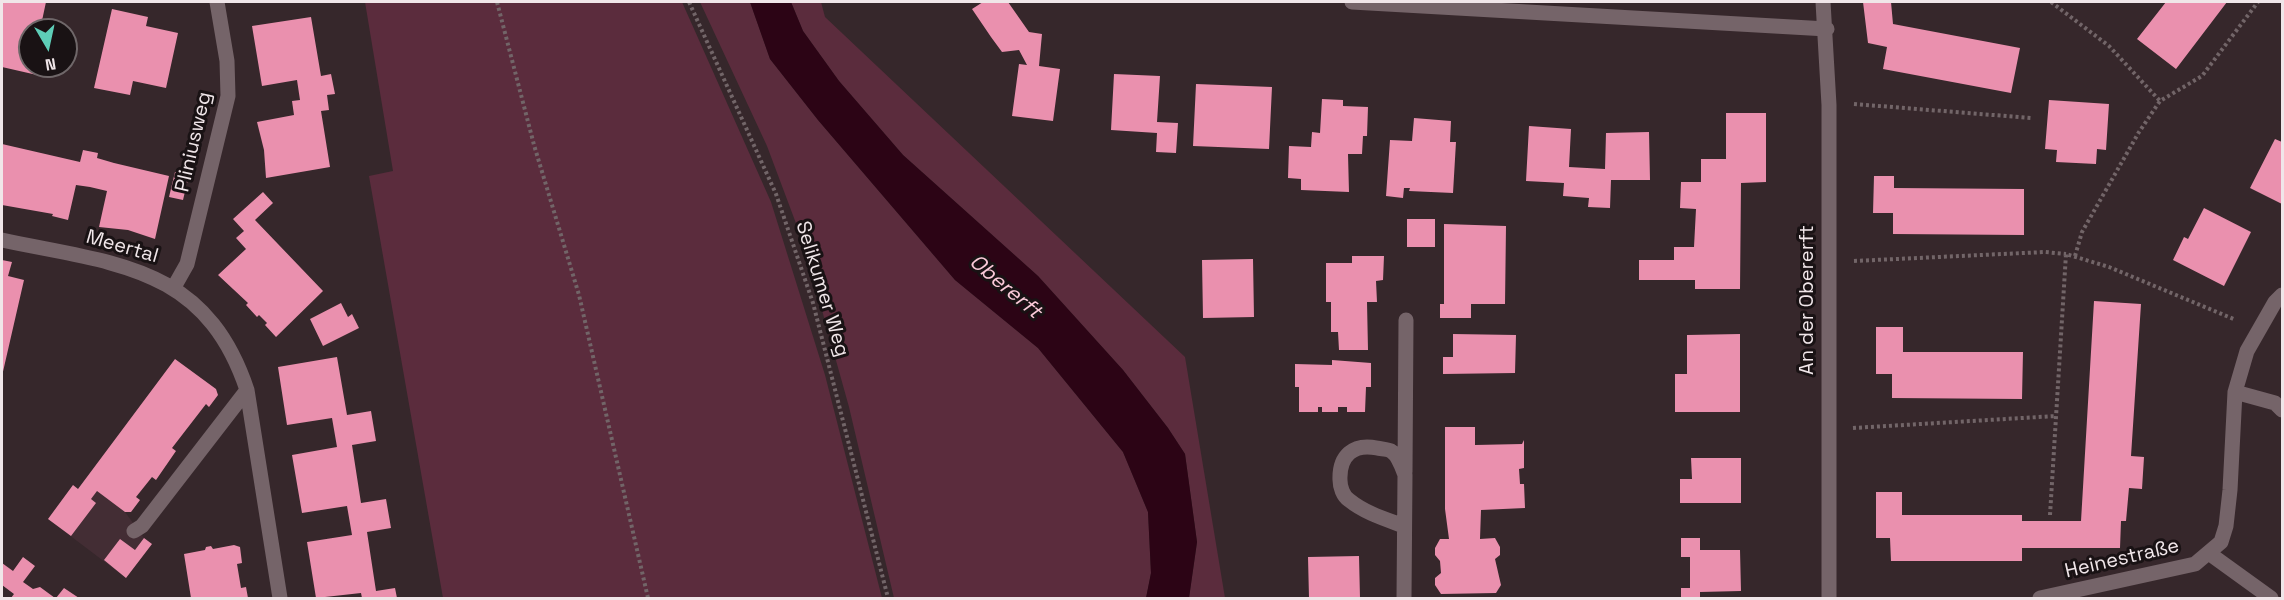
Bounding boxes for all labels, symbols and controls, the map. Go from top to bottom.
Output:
north arrow [18,18,78,78]
text: N [44,53,58,76]
street label: Pliniusweg [171,90,217,194]
street label: Selikumer Weg [790,218,854,360]
street label: Meertal [83,225,161,269]
street label: An der Obererft [1796,225,1820,375]
water label: Obererft [964,250,1046,324]
street label: Heinestraße [2063,534,2181,584]

